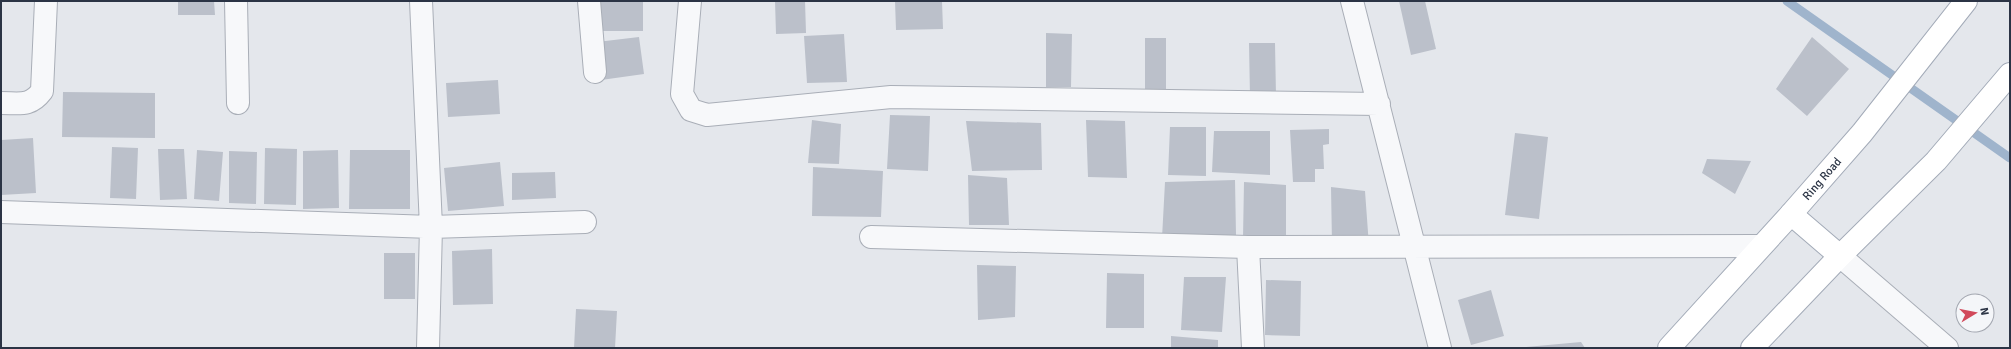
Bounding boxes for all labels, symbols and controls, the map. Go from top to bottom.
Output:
street label: Ring Road [1799,154,1845,203]
north arrow [1955,293,1995,333]
text: N [1977,306,1991,316]

